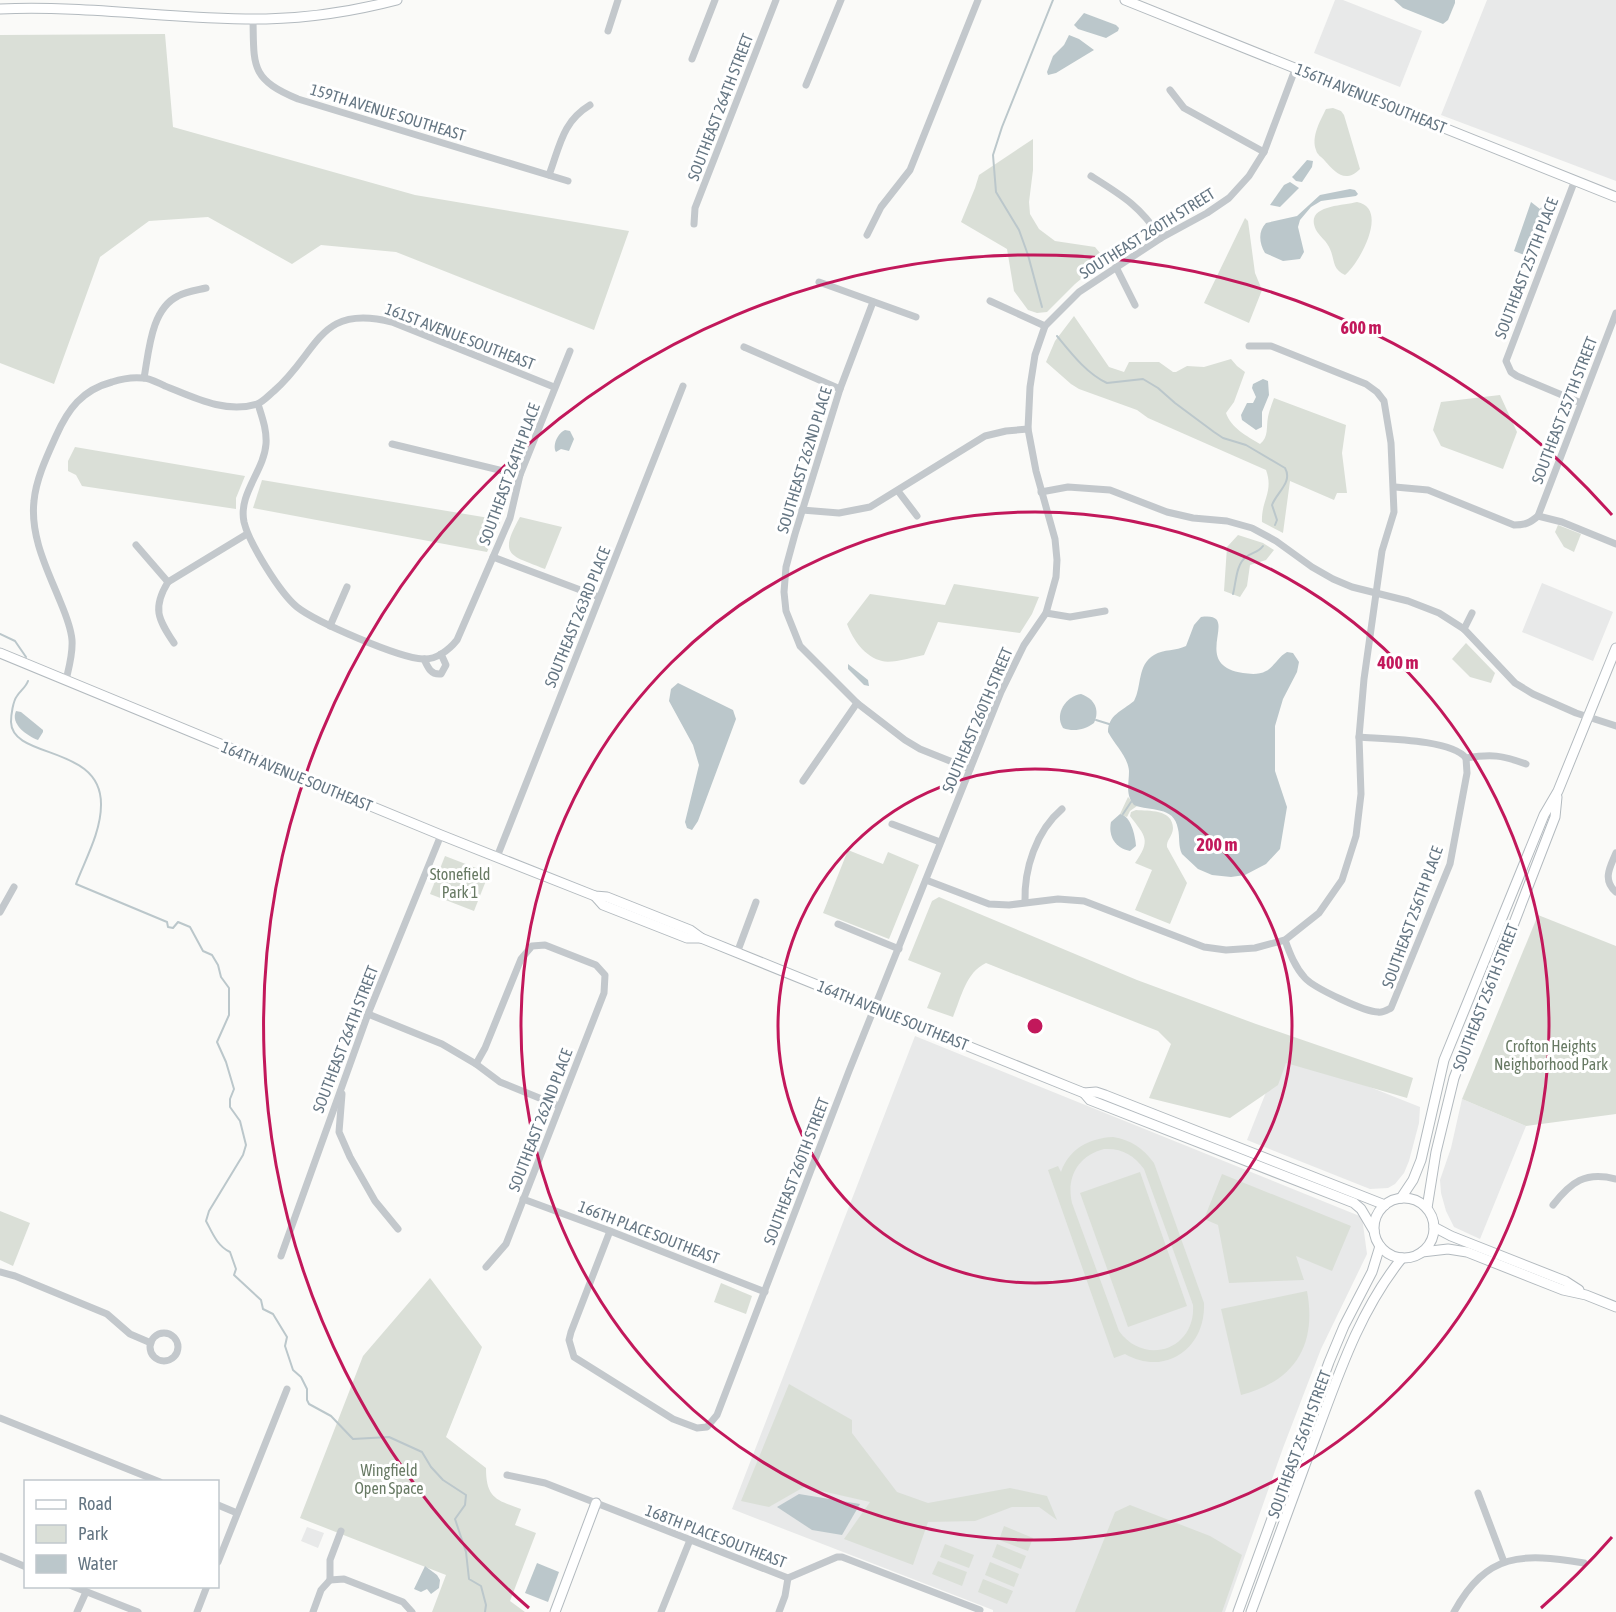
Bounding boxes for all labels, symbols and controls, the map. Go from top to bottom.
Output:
street label: SOUTHEAST 264TH STREET [684,31,756,183]
street label: 156TH AVENUE SOUTHEAST [1293,59,1449,137]
street label: 159TH AVENUE SOUTHEAST [308,80,468,144]
street label: SOUTHEAST 260TH STREET [1076,184,1218,282]
street label: SOUTHEAST 257TH PLACE [1491,195,1561,341]
street label: 161ST AVENUE SOUTHEAST [383,299,537,373]
text: 600 m [1341,317,1381,338]
street label: SOUTHEAST 257TH STREET [1528,334,1600,486]
street label: SOUTHEAST 262ND PLACE [773,385,835,535]
street label: SOUTHEAST 264TH PLACE [475,401,543,547]
street label: SOUTHEAST 263RD PLACE [541,544,614,690]
street label: SOUTHEAST 260TH STREET [938,645,1016,795]
text: 400 m [1377,652,1418,673]
street label: 164TH AVENUE SOUTHEAST [219,737,375,815]
text: 200 m [1197,834,1237,855]
street label: SOUTHEAST 256TH PLACE [1378,844,1446,990]
park label: Stonefield Park 1 [430,865,490,901]
street label: SOUTHEAST 256TH STREET [1449,921,1521,1073]
street label: SOUTHEAST 264TH STREET [309,963,381,1115]
street label: 164TH AVENUE SOUTHEAST [815,976,971,1054]
centre of rings [1025,1016,1045,1036]
park label: Crofton Heights Neighborhood Park [1494,1037,1608,1074]
street label: SOUTHEAST 262ND PLACE [504,1046,576,1194]
street label: SOUTHEAST 260TH STREET [760,1095,832,1247]
street label: 166TH PLACE SOUTHEAST [576,1197,722,1267]
street label: SOUTHEAST 256TH STREET [1264,1368,1334,1520]
park label: Wingfield Open Space [354,1461,424,1498]
legend [24,1480,219,1588]
text: Road [78,1493,112,1514]
street label: 168TH PLACE SOUTHEAST [643,1501,789,1571]
text: Park [78,1523,108,1544]
text: Water [78,1553,118,1574]

